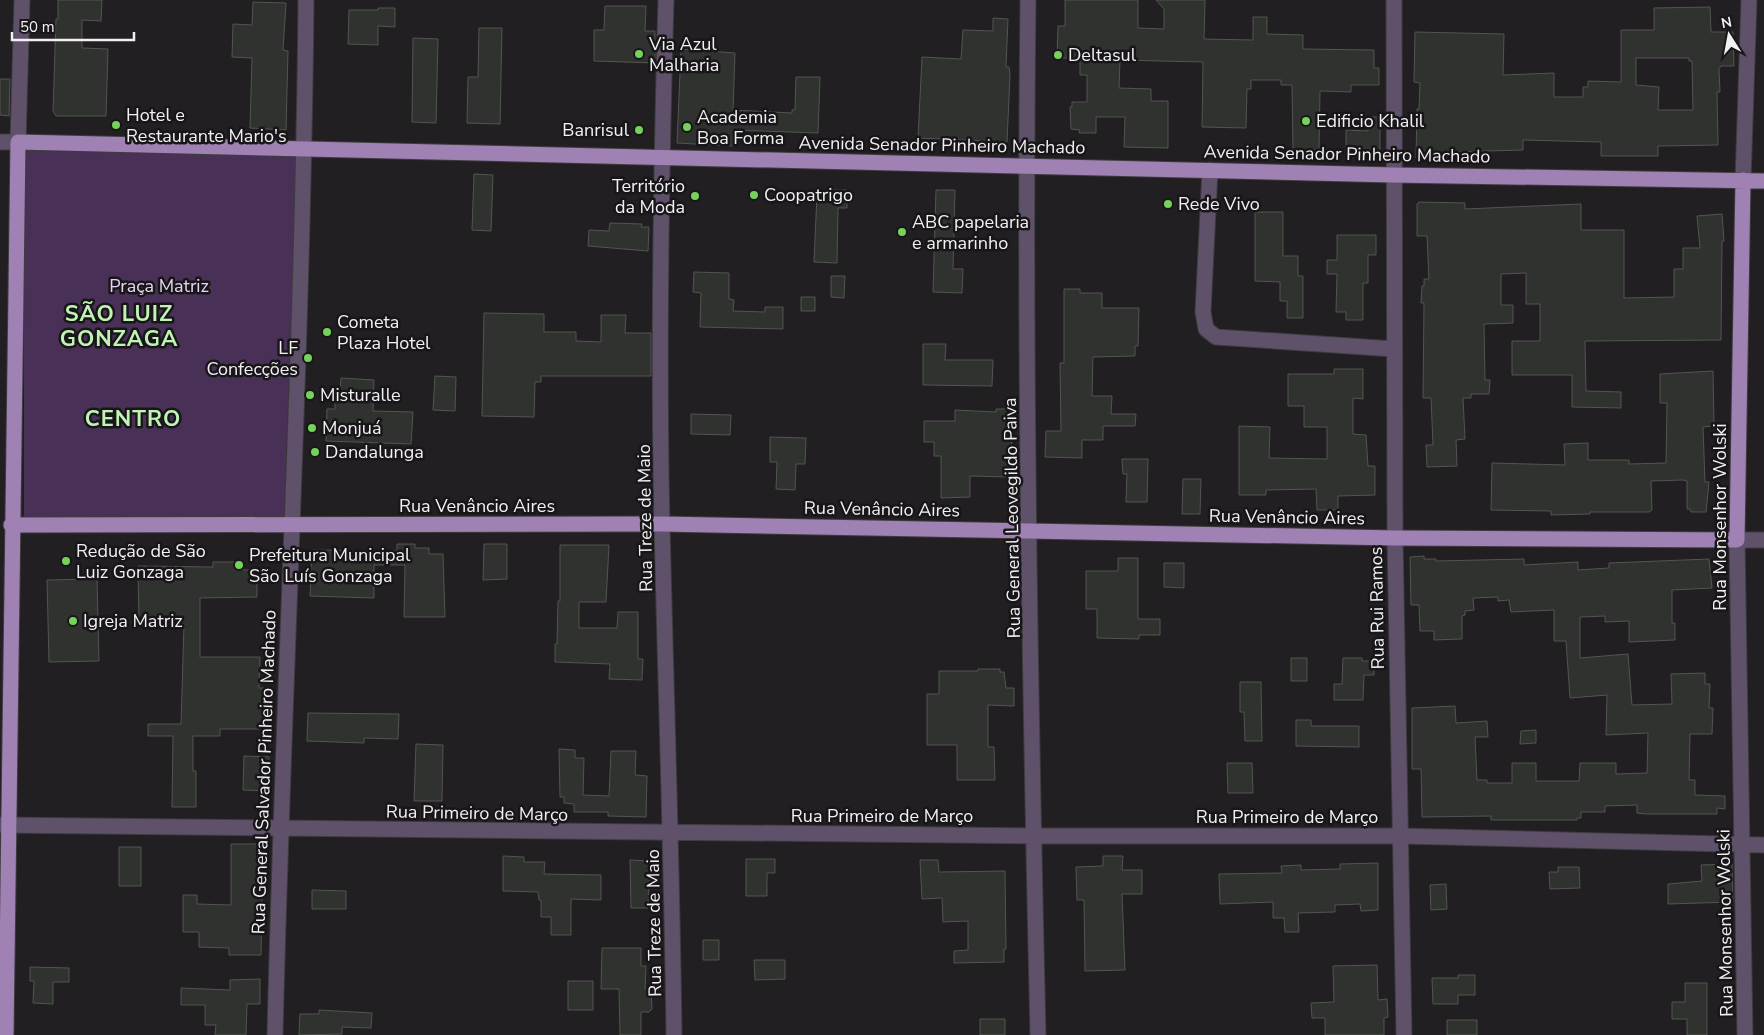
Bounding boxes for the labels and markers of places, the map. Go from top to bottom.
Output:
place label: Via Azul Malharia [648,32,719,77]
place label: Deltasul [1068,43,1137,67]
marker: Via Azul Malharia [633,48,645,60]
marker: Deltasul [1052,49,1064,61]
place label: Hotel e Restaurante Mario's [126,103,287,148]
place label: Academia Boa Forma [697,105,784,150]
place label: Edificio Khalil [1316,109,1425,133]
marker: Edificio Khalil [1300,115,1312,127]
place label: Banrisul [562,118,630,142]
marker: Hotel e Restaurante Mario's [110,119,122,131]
marker: Academia Boa Forma [681,121,693,133]
marker: Banrisul [633,124,645,136]
place label: Território da Moda [612,174,685,219]
place label: Coopatrigo [764,183,853,207]
marker: Coopatrigo [748,189,760,201]
marker: Território da Moda [689,190,701,202]
place label: Rede Vivo [1178,192,1260,216]
marker: Rede Vivo [1162,198,1174,210]
place label: ABC papelaria e armarinho [912,210,1029,255]
marker: ABC papelaria e armarinho [896,226,908,238]
place label: Cometa Plaza Hotel [337,310,431,355]
marker: Cometa Plaza Hotel [321,326,333,338]
place label: LF Confecções [206,336,298,381]
marker: LF Confecções [302,352,314,364]
place label: Misturalle [320,383,401,407]
marker: Misturalle [304,389,316,401]
place label: Monjuá [322,416,382,440]
marker: Monjuá [306,422,318,434]
place label: Dandalunga [325,440,424,464]
marker: Dandalunga [309,446,321,458]
place label: Redução de São Luiz Gonzaga [76,539,206,584]
place label: Prefeitura Municipal São Luís Gonzaga [249,543,411,588]
marker: Redução de São Luiz Gonzaga [60,555,72,567]
marker: Prefeitura Municipal São Luís Gonzaga [233,559,245,571]
place label: Igreja Matriz [83,609,183,633]
marker: Igreja Matriz [67,615,79,627]

